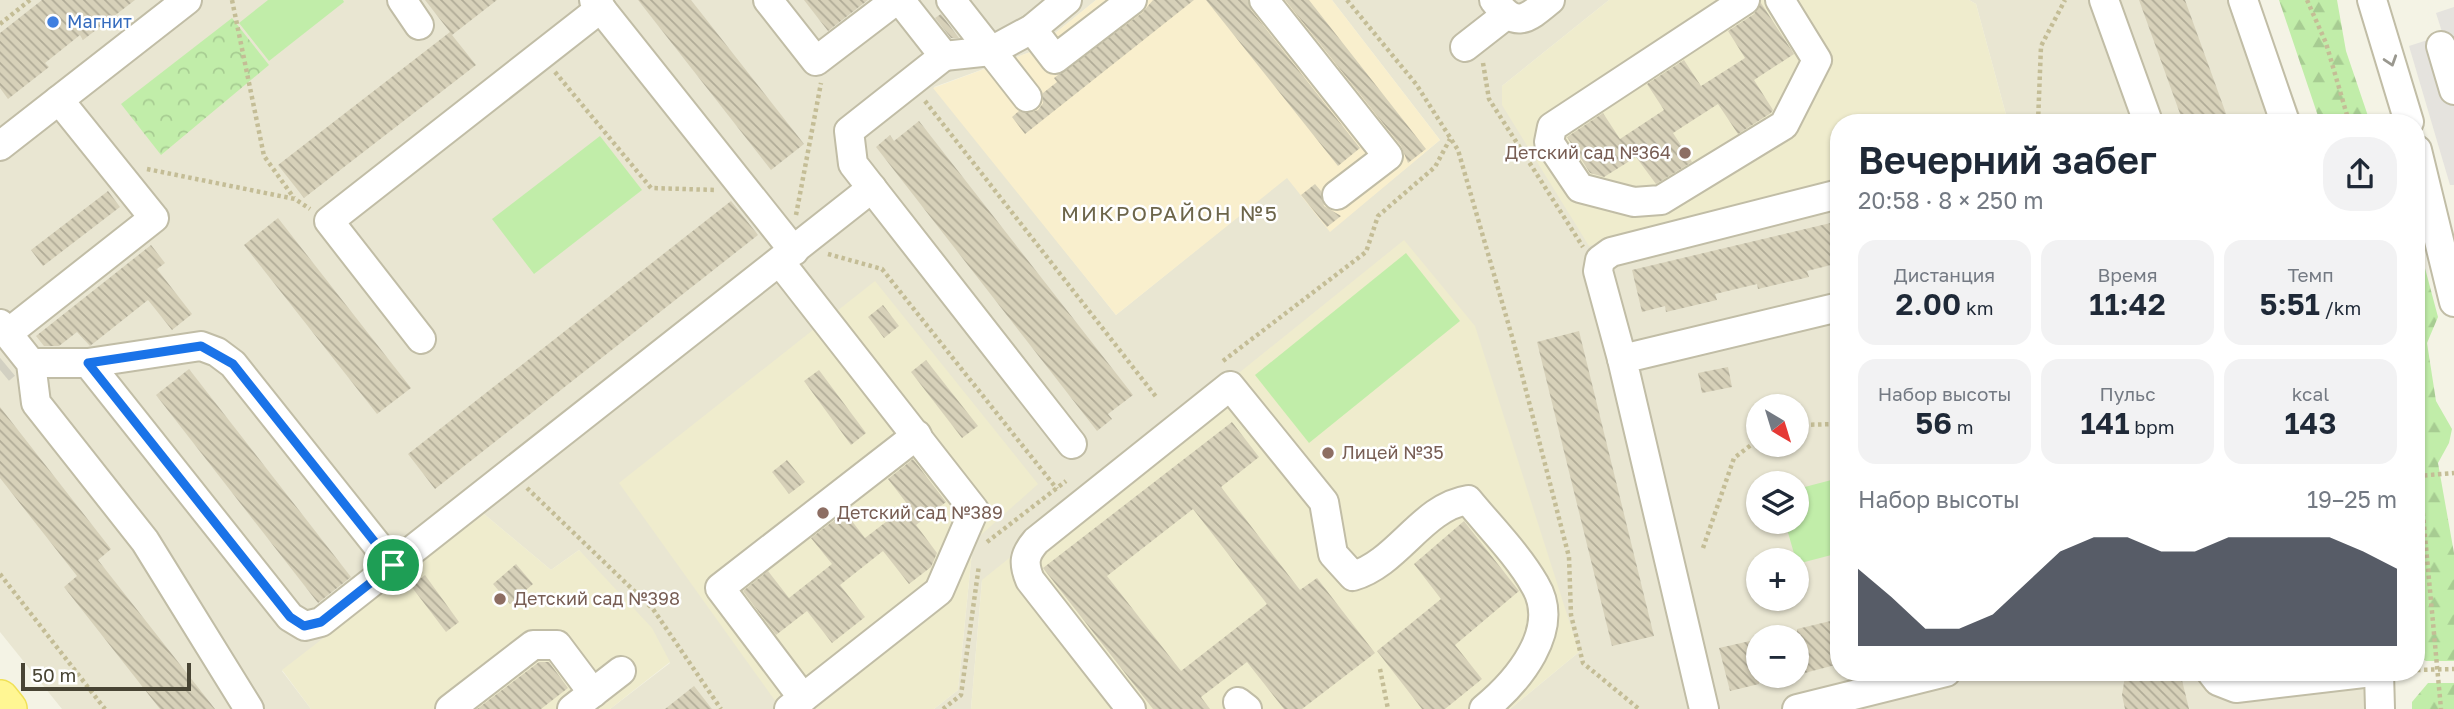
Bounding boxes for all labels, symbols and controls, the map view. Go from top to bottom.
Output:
place label: Магнит [67,10,132,32]
marker: Магнит [45,14,61,30]
one-way arrow [2383,54,2397,67]
text: Вечерний забег [1858,137,2157,182]
button: share [2323,137,2397,211]
place label: Детский сад №364 [1505,141,1671,163]
marker: Детский сад №364 [1677,145,1693,161]
text: 20:58 · 8 × 250 m [1858,186,2044,214]
district label: МИКРОРАЙОН №5 [1061,200,1279,226]
text: Дистанция [1894,263,1995,286]
text: Время [2098,263,2157,286]
text: Темп [2287,263,2334,286]
text: 2.00 [1896,286,1961,322]
text: 11:42 [2089,286,2166,322]
text: 5:51 [2260,286,2320,322]
text: km [1961,296,1993,319]
text: /km [2320,296,2361,319]
text: Набор высоты [1878,382,2011,405]
text: Пульс [2099,382,2156,405]
text: kcal [2292,382,2329,405]
north arrow [1746,394,1810,457]
map controls [1746,394,1809,688]
text: 56 [1915,405,1952,441]
text: 141 [2080,405,2130,441]
text: 143 [2284,405,2337,441]
text: m [1952,415,1974,438]
text: bpm [2130,415,2175,438]
place label: Лицей №35 [1342,441,1444,463]
marker: Лицей №35 [1320,445,1336,461]
button: layers [1746,471,1809,534]
text: Набор высоты [1858,485,2020,513]
text: 19–25 m [2307,485,2397,513]
place label: Детский сад №389 [837,501,1003,523]
marker: Детский сад №389 [815,505,831,521]
pin [363,535,423,595]
icon: arrive [374,546,412,584]
button: + [1746,548,1809,611]
place label: Детский сад №398 [514,587,680,609]
marker: Детский сад №398 [492,591,508,607]
button: − [1746,625,1809,688]
scale bar [21,660,191,692]
text: 50 m [32,663,76,686]

